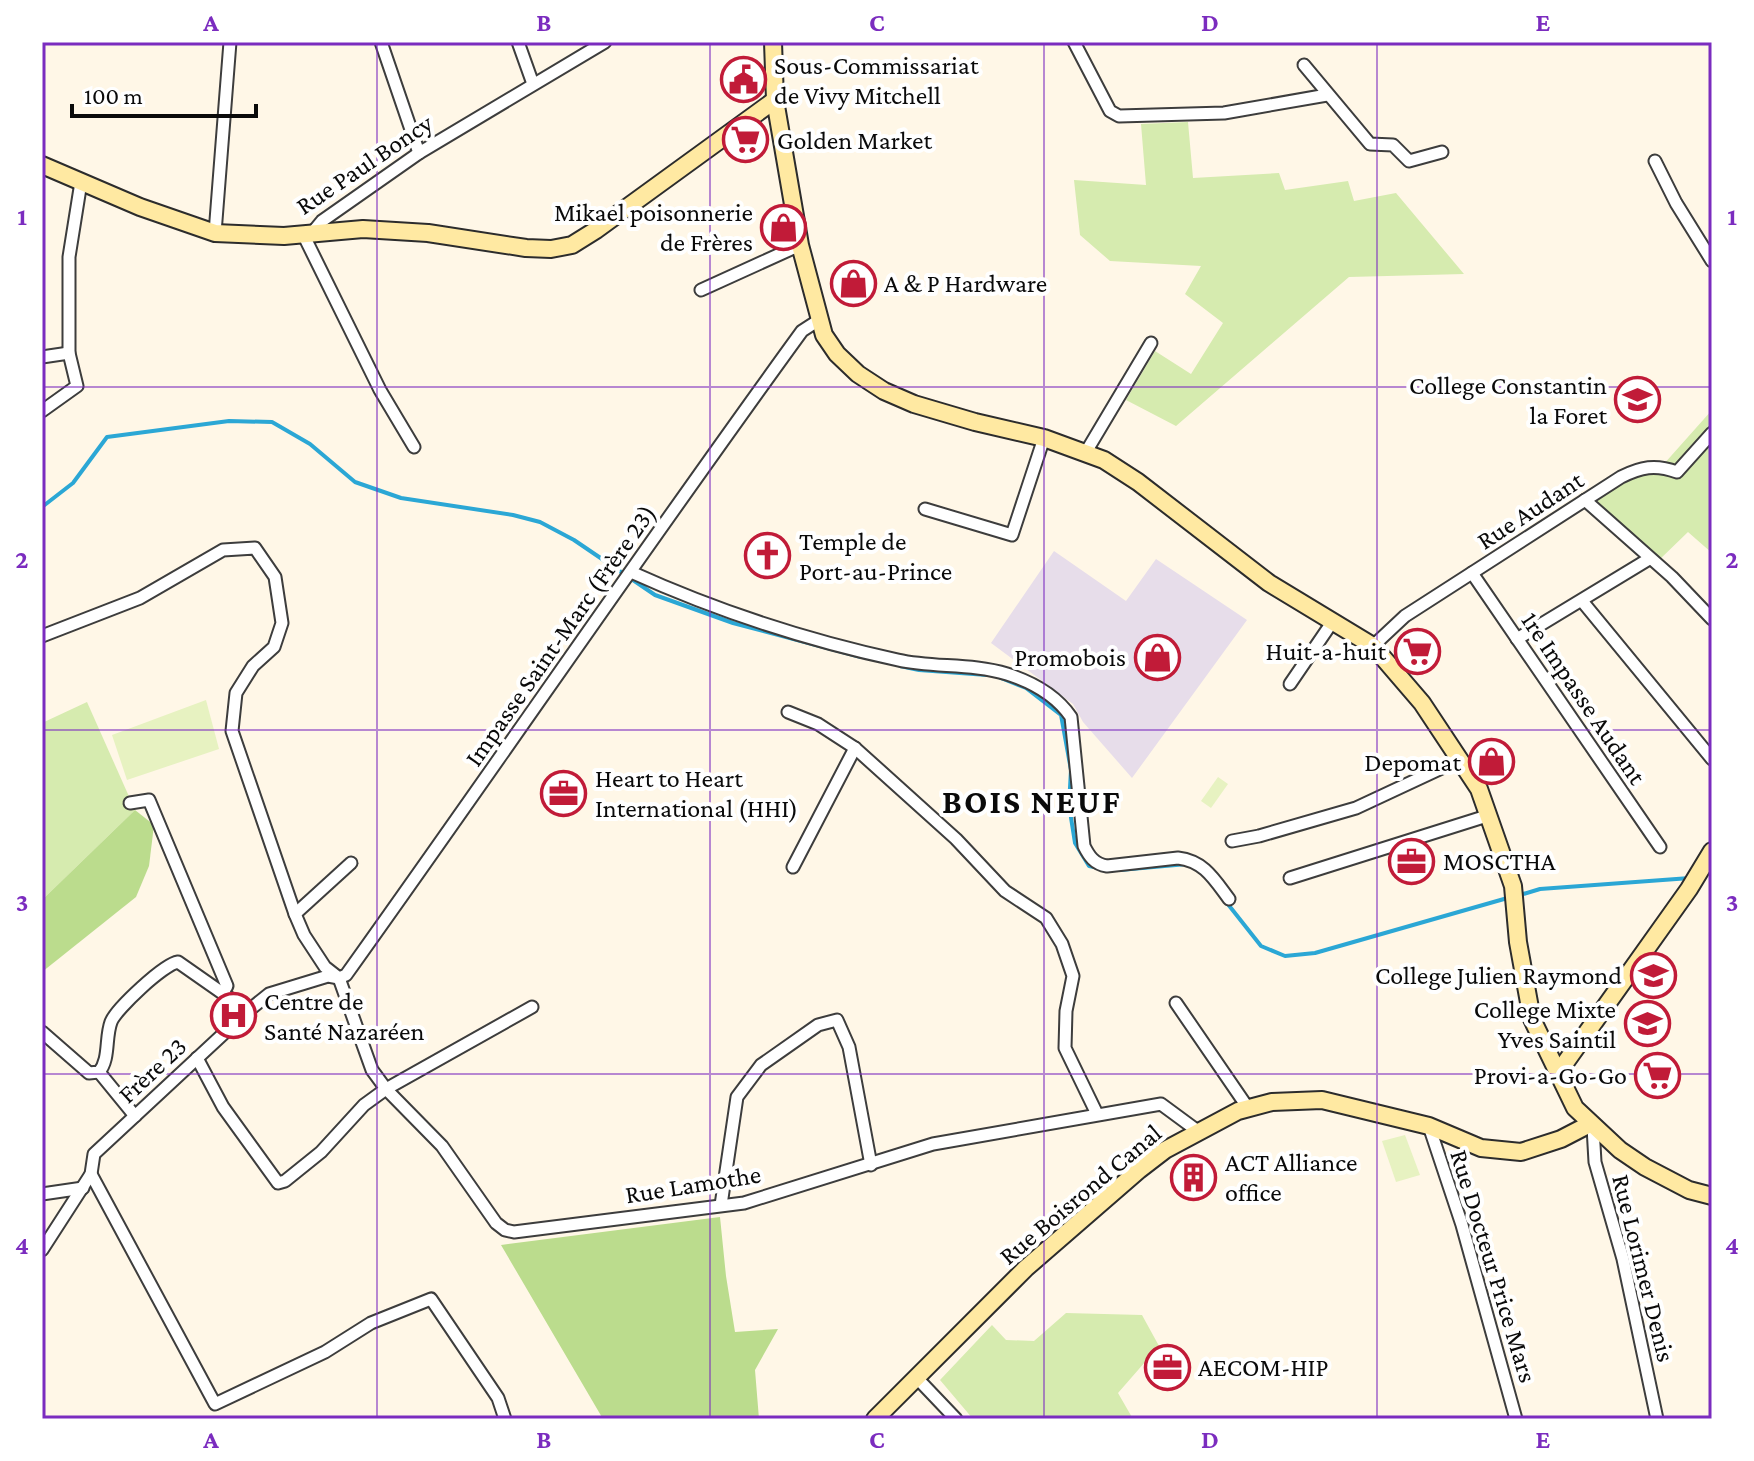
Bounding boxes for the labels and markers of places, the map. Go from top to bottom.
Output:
place label: Sous-Commissariat de Vivy Mitchell [774,51,979,110]
public building icon: Sous-Commissariat de Vivy Mitchell [719,56,767,104]
supermarket icon: Golden Market [722,116,770,164]
place label: Golden Market [777,126,932,155]
place label: Mikael poisonnerie de Frères [554,198,753,257]
shop icon: Mikael poisonnerie de Frères [760,203,808,251]
shop icon: A & P Hardware [829,259,877,307]
place label: A & P Hardware [884,269,1047,298]
place label: College Constantin la Foret [1409,371,1607,430]
school or university icon: College Constantin la Foret [1614,376,1662,424]
place label: Temple de Port-au-Prince [799,527,952,586]
church icon: Temple de Port-au-Prince [744,532,792,580]
supermarket icon: Huit-a-huit [1393,627,1441,675]
shop icon: Promobois [1133,633,1181,681]
place label: Huit-a-huit [1266,637,1386,666]
place label: Promobois [1014,643,1126,672]
shop icon: Depomat [1468,738,1516,786]
place label: Depomat [1364,748,1461,777]
place label: Heart to Heart International (HHI) [595,764,798,823]
office icon: Heart to Heart International (HHI) [540,769,588,817]
office icon: MOSCTHA [1388,837,1436,885]
place label: MOSCTHA [1443,847,1556,876]
school or university icon: College Julien Raymond [1629,951,1677,999]
place label: College Julien Raymond [1375,961,1622,990]
place label: Centre de Santé Nazaréen [264,987,424,1046]
hospital icon: Centre de Santé Nazaréen [209,992,257,1040]
place label: College Mixte Yves Saintil [1474,995,1616,1054]
school or university icon: College Mixte Yves Saintil [1623,1000,1671,1048]
supermarket icon: Provi-a-Go-Go [1634,1051,1682,1099]
place label: Provi-a-Go-Go [1474,1061,1627,1090]
place label: ACT Alliance office [1225,1148,1357,1207]
building icon: ACT Alliance office [1170,1153,1218,1201]
office icon: AECOM-HIP [1143,1343,1191,1391]
place label: AECOM-HIP [1198,1353,1328,1382]

